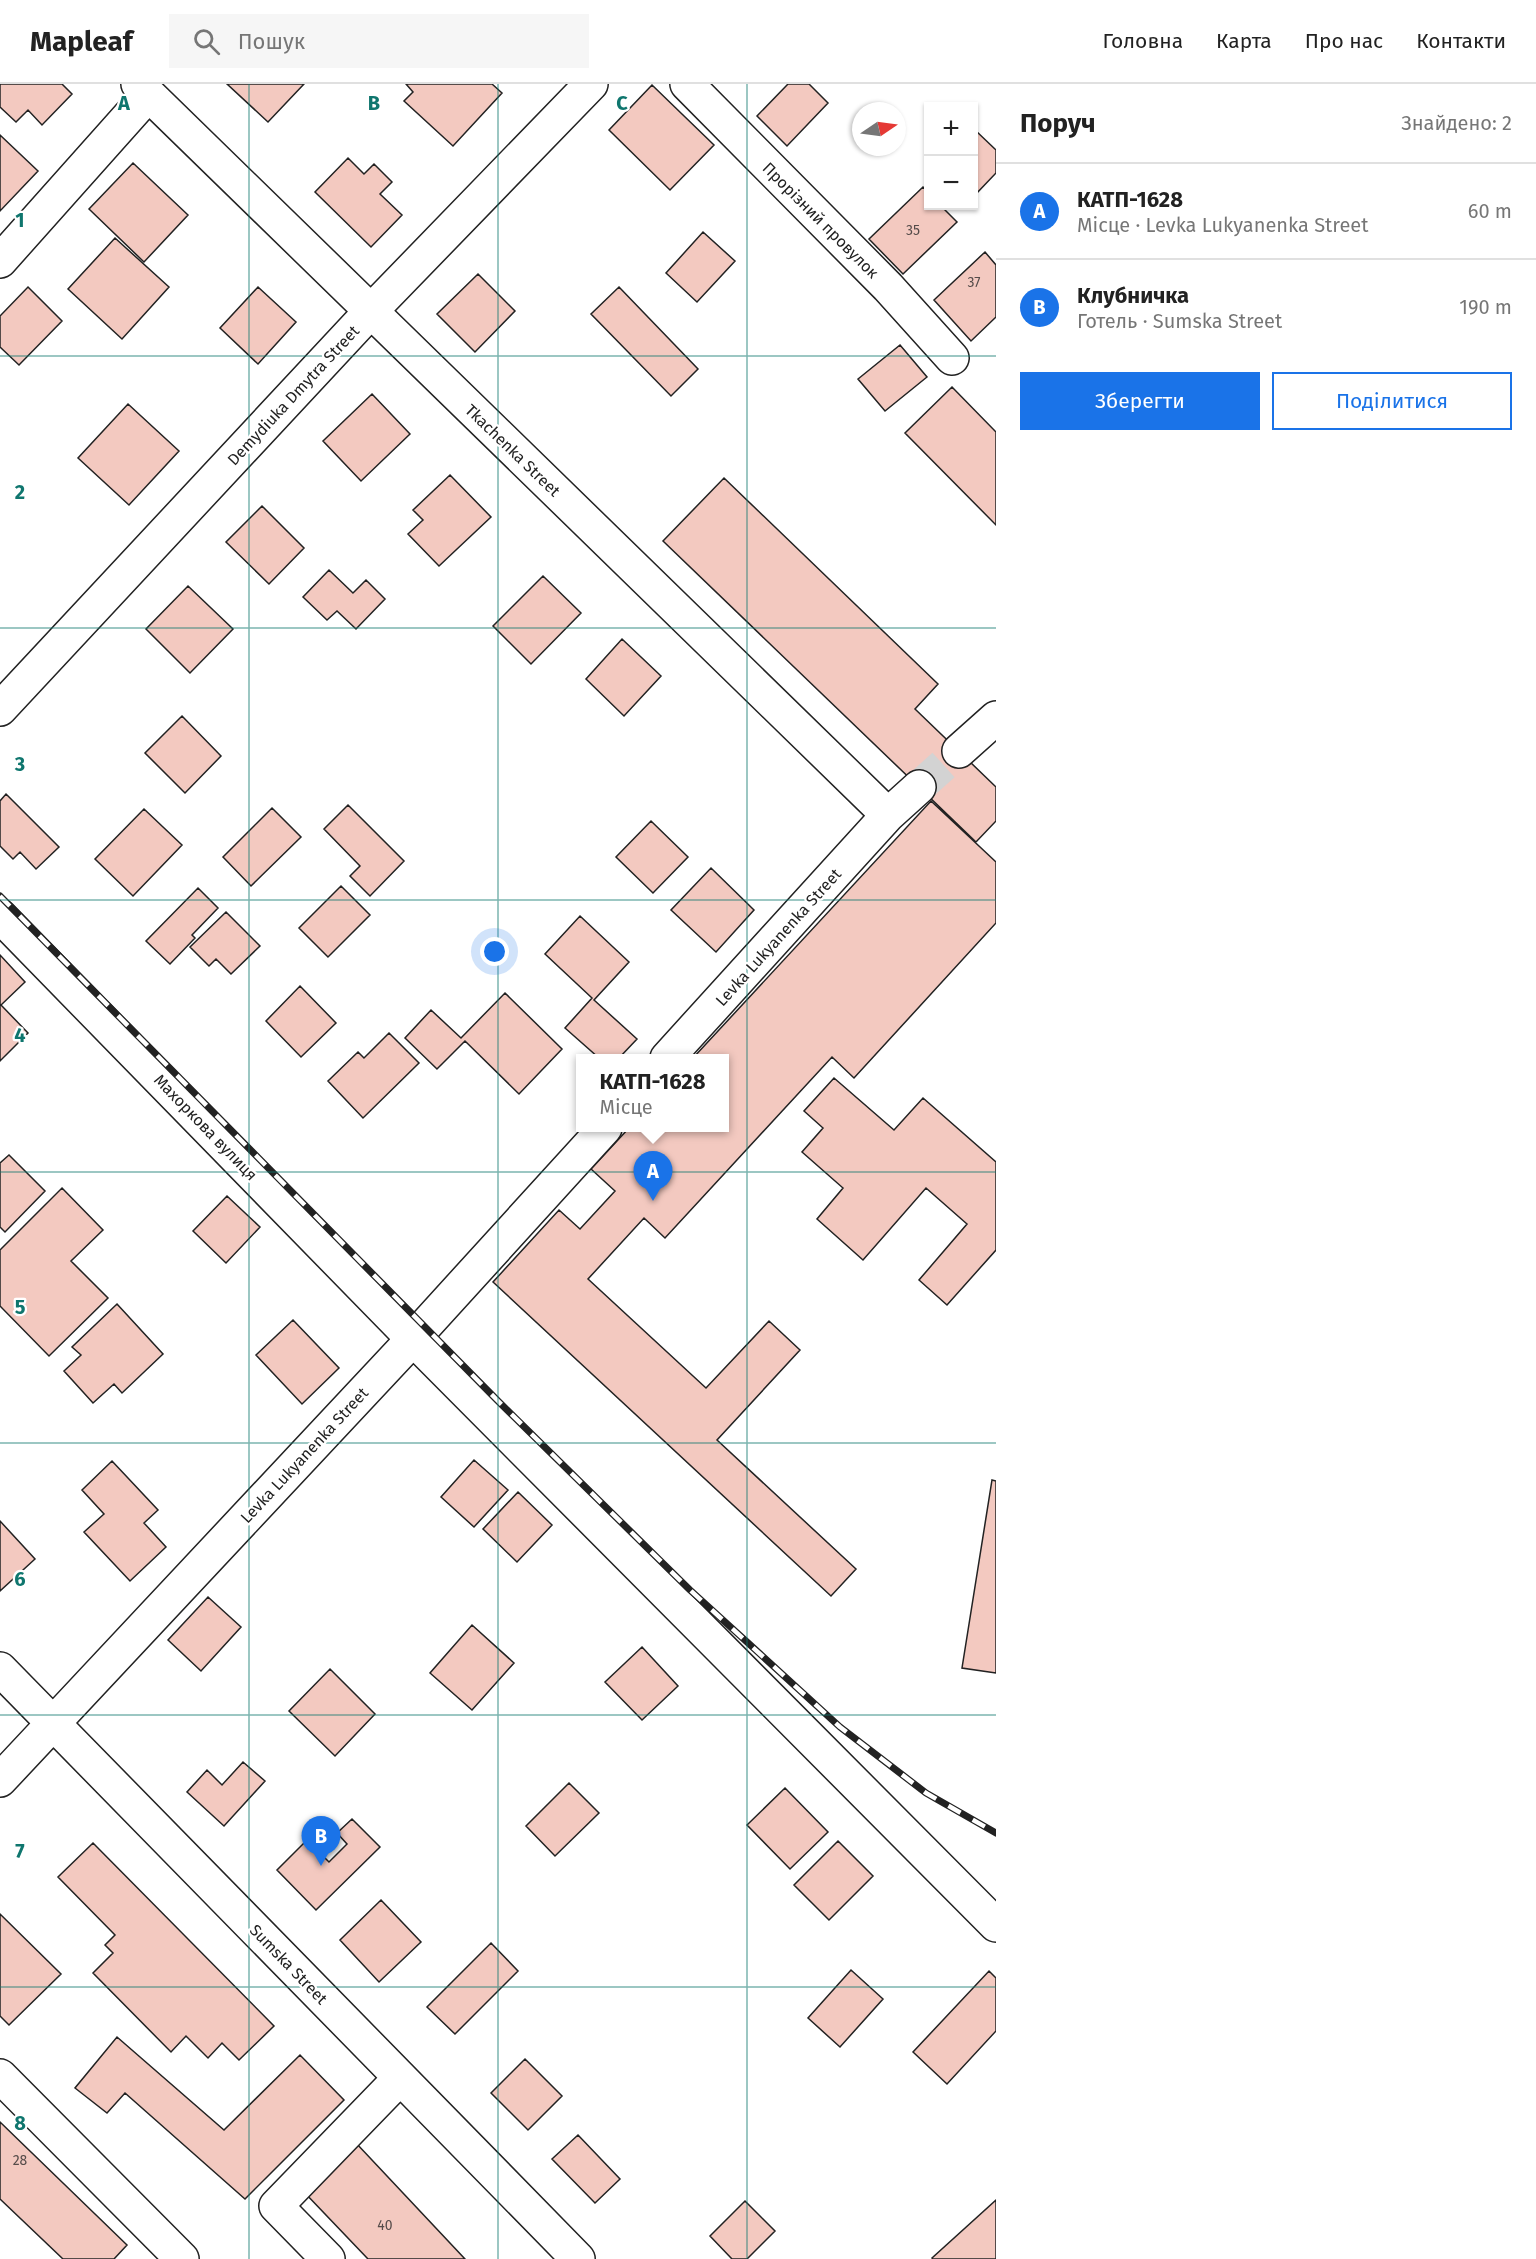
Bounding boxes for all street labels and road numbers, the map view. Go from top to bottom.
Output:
street label: Прорізний провулок [759,158,883,283]
street label: Demydiuka Dmytra Street [224,321,363,469]
street label: Tkachenka Street [461,400,564,501]
street label: Levka Lukyanenka Street [712,865,845,1010]
street label: Махоркова вулиця [150,1070,261,1184]
street label: Levka Lukyanenka Street [237,1383,372,1527]
street label: Sumska Street [246,1921,332,2008]

